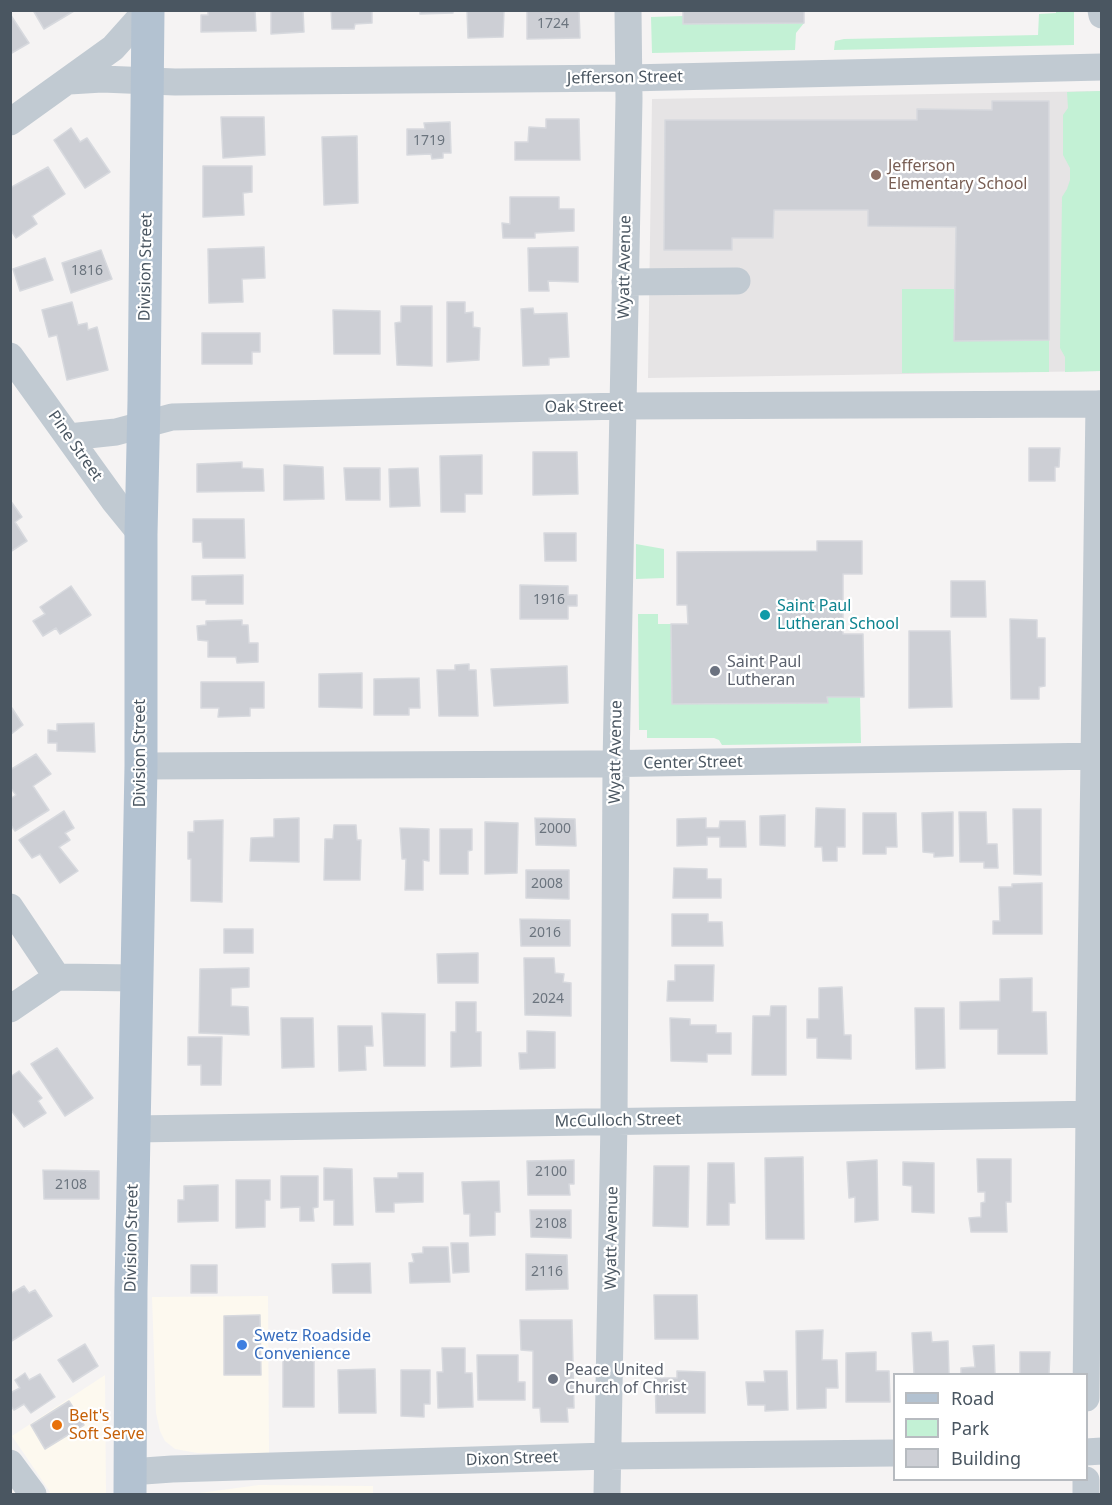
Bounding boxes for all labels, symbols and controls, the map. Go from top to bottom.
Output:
house number: 1724 [537,16,569,32]
street label: Jefferson Street [567,67,683,89]
house number: 1719 [413,133,445,149]
place label: Jefferson Elementary School [888,156,1027,194]
marker: Jefferson Elementary School [869,168,883,182]
street label: Division Street [135,213,157,321]
street label: Wyatt Avenue [614,215,636,319]
house number: 1816 [71,263,103,279]
street label: Oak Street [544,397,624,417]
street label: Pine Street [44,407,106,485]
house number: 1916 [533,592,565,608]
place label: Saint Paul Lutheran School [777,596,899,634]
marker: Saint Paul Lutheran School [758,608,772,622]
place label: Saint Paul Lutheran [727,652,801,690]
marker: Saint Paul Lutheran [708,664,722,678]
street label: Division Street [130,699,150,807]
street label: Wyatt Avenue [605,700,627,804]
street label: Center Street [643,753,743,773]
house number: 2000 [539,821,571,837]
house number: 2008 [531,876,563,892]
house number: 2016 [529,925,561,941]
house number: 2024 [532,991,564,1007]
street label: McCulloch Street [555,1110,681,1132]
house number: 2100 [535,1164,567,1180]
house number: 2108 [55,1177,87,1193]
street label: Division Street [121,1184,143,1292]
street label: Wyatt Avenue [601,1186,623,1290]
house number: 2108 [535,1216,567,1232]
house number: 2116 [531,1264,563,1280]
place label: Swetz Roadside Convenience [254,1326,371,1364]
marker: Swetz Roadside Convenience [235,1338,249,1352]
place label: Peace United Church of Christ [565,1360,686,1398]
marker: Peace United Church of Christ [546,1372,560,1386]
legend [893,1373,1088,1481]
text: Road [951,1386,994,1410]
place label: Belt's Soft Serve [69,1406,144,1444]
text: Park [951,1416,989,1440]
marker: Belt's Soft Serve [50,1418,64,1432]
text: Building [951,1446,1021,1470]
street label: Dixon Street [466,1448,558,1470]

